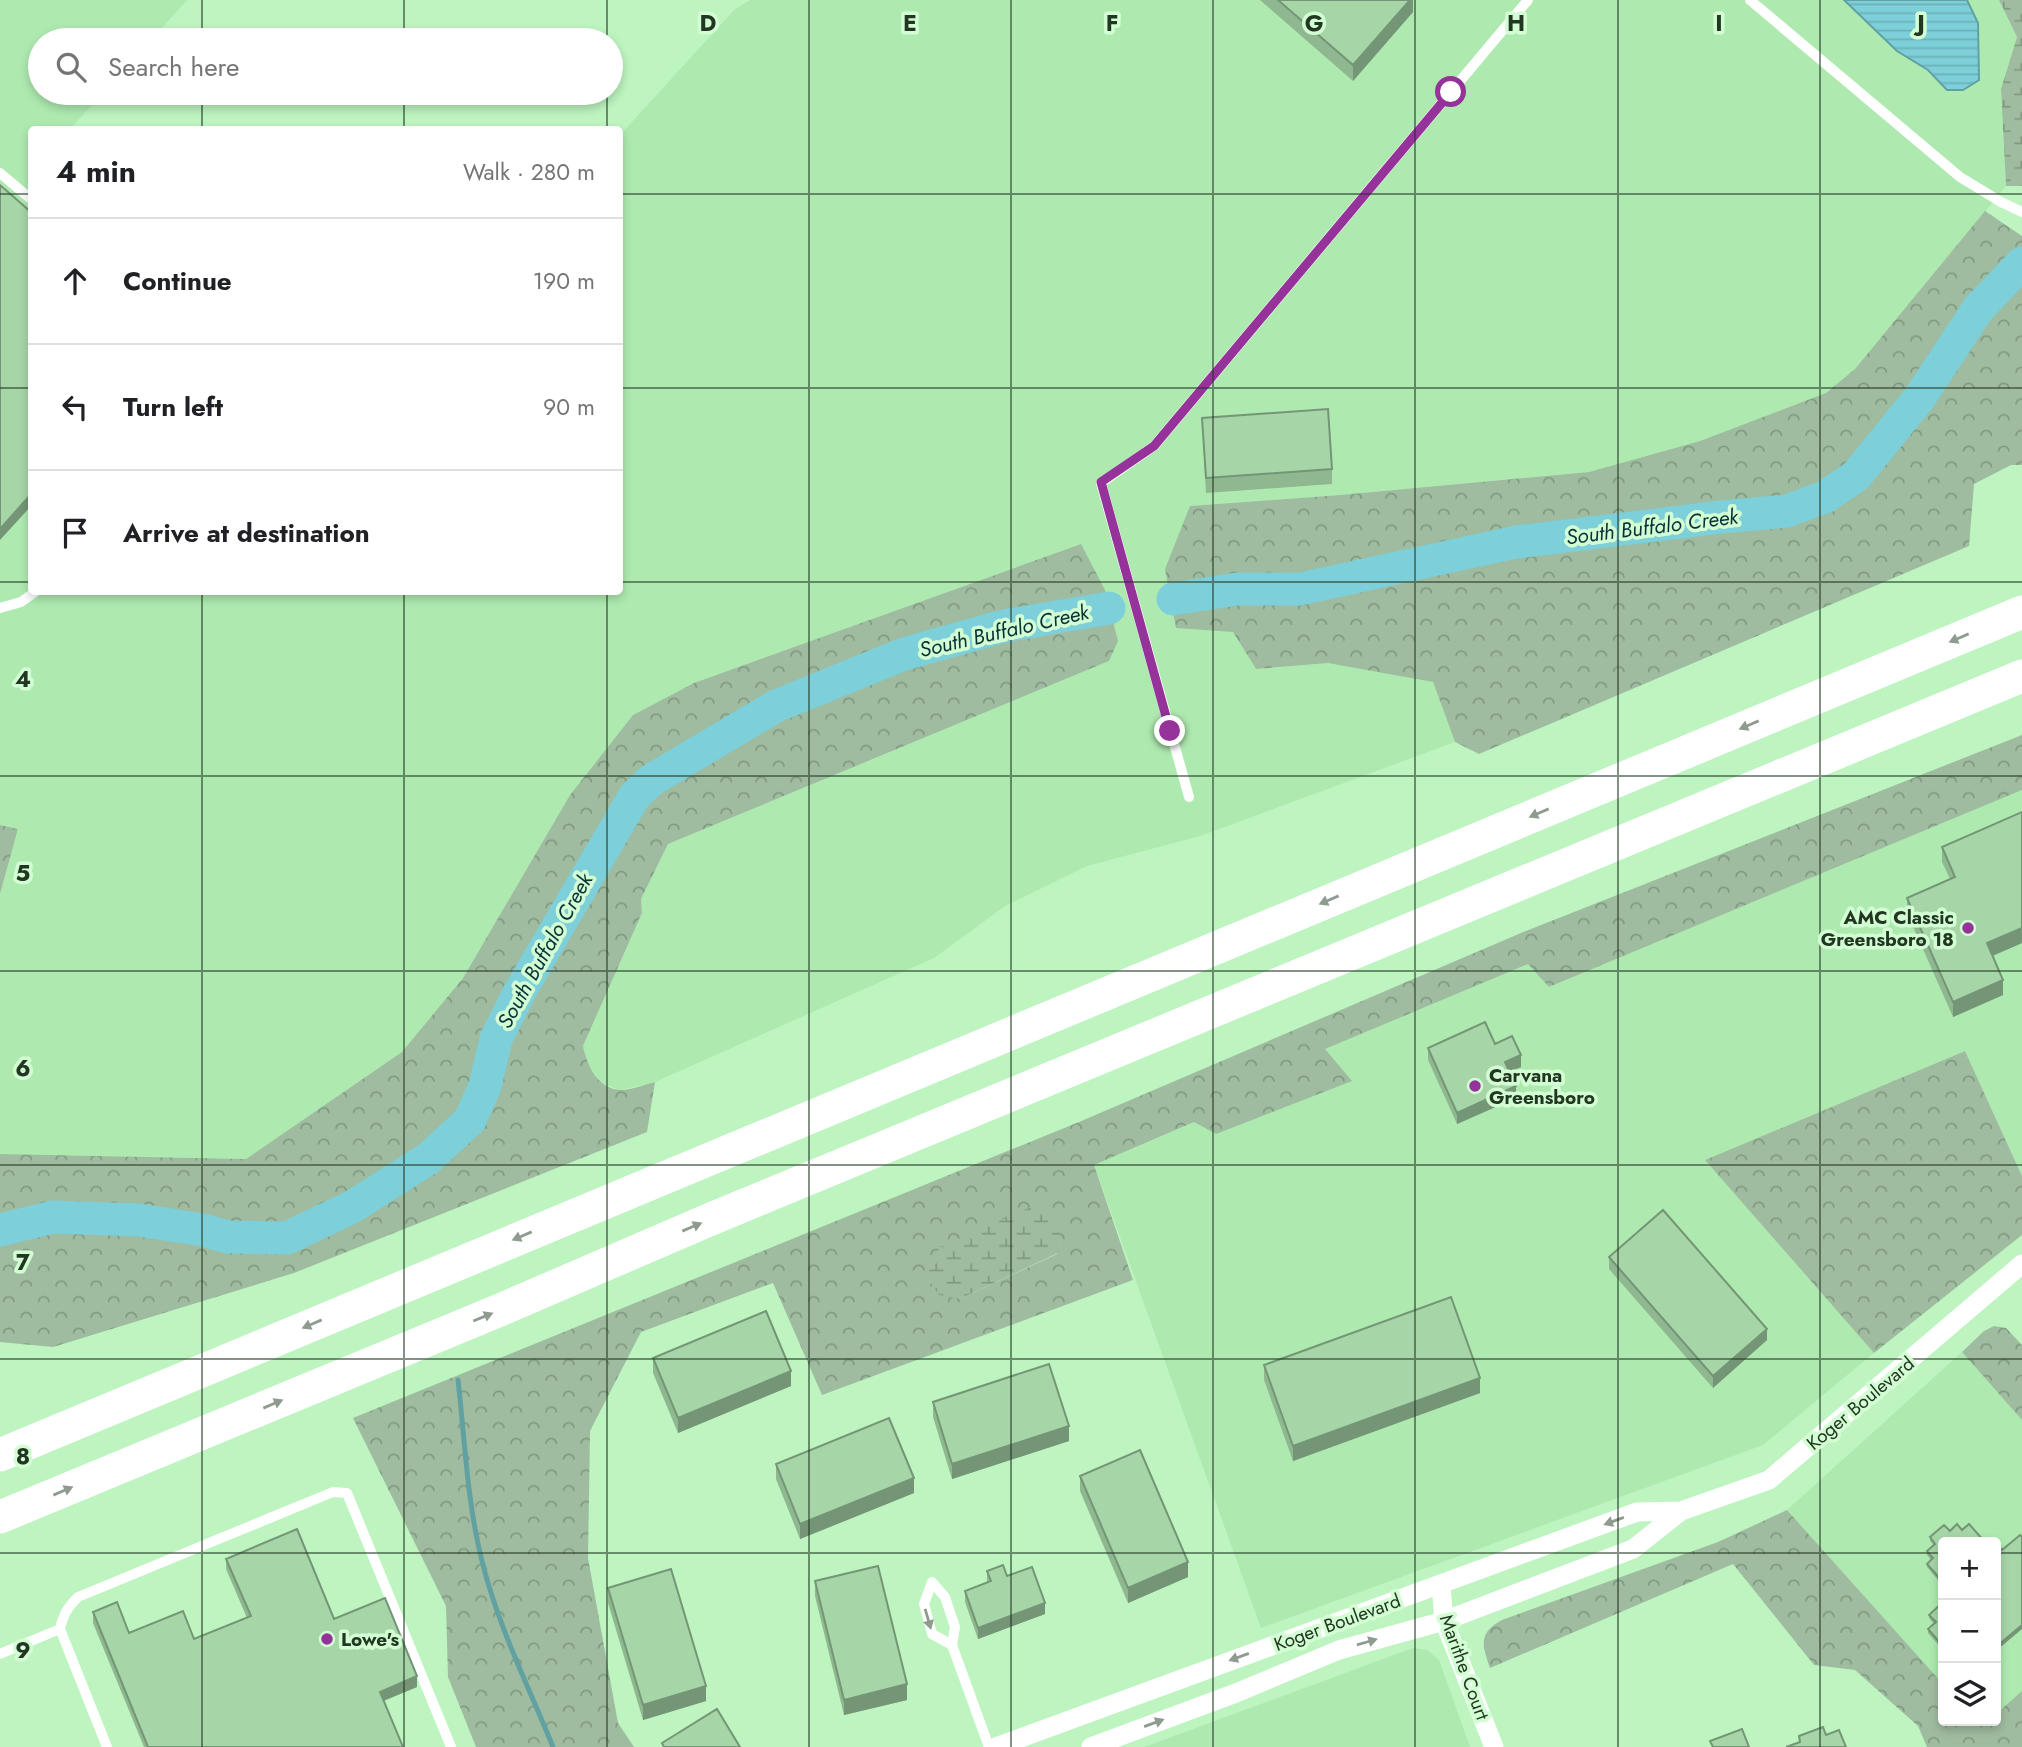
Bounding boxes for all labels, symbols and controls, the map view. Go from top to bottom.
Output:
text: D [700,6,717,40]
text: E [903,6,917,40]
text: F [1106,6,1118,40]
text: G [1305,6,1323,40]
text: H [1507,6,1525,40]
text: I [1715,6,1723,40]
text: J [1913,6,1925,40]
search box [28,28,623,105]
icon: search [52,48,90,86]
text: Search here [108,48,240,86]
route start [1435,76,1466,107]
text: 4 min [56,150,136,193]
text: Walk · 280 m [463,155,595,189]
icon: ahead [56,262,94,300]
text: Continue [123,262,232,300]
text: 190 m [533,264,595,298]
icon: left [56,388,94,426]
text: Turn left [123,388,223,426]
text: 90 m [543,390,595,424]
water label: South Buffalo Creek [1564,501,1741,552]
icon: arrive [56,514,94,552]
text: Arrive at destination [123,514,370,552]
water label: South Buffalo Creek [916,597,1093,665]
one-way arrow [1949,632,1969,644]
text: 4 [15,662,31,696]
route end [1154,715,1185,746]
one-way arrow [1738,720,1759,731]
one-way arrow [1529,807,1549,819]
text: 5 [16,856,30,890]
water label: South Buffalo Creek [490,867,601,1034]
one-way arrow [1319,894,1339,906]
place label: AMC Classic Greensboro 18 [1821,904,1954,953]
marker: AMC Classic Greensboro 18 [1960,920,1976,936]
text: 6 [15,1051,31,1085]
place label: Carvana Greensboro [1489,1062,1595,1111]
marker: Carvana Greensboro [1467,1078,1483,1094]
one-way arrow [682,1221,703,1232]
one-way arrow [511,1230,532,1241]
text: 7 [16,1245,30,1279]
one-way arrow [473,1311,494,1322]
one-way arrow [302,1318,323,1329]
street label: Koger Boulevard [1801,1350,1920,1456]
one-way arrow [263,1398,283,1410]
text: 8 [16,1439,30,1473]
one-way arrow [53,1485,73,1497]
one-way arrow [1603,1516,1624,1527]
map controls [1938,1537,2001,1726]
button: + [1938,1537,2001,1600]
street label: Koger Boulevard [1270,1587,1404,1658]
button: − [1938,1600,2001,1663]
one-way arrow [923,1608,934,1630]
street label: Marithe Court [1433,1611,1496,1724]
place label: Lowe's [341,1626,399,1653]
marker: Lowe's [319,1631,335,1647]
text: 9 [15,1633,31,1667]
one-way arrow [1357,1637,1378,1647]
one-way arrow [1228,1652,1249,1663]
button: layers [1938,1663,2001,1726]
one-way arrow [1144,1717,1165,1728]

